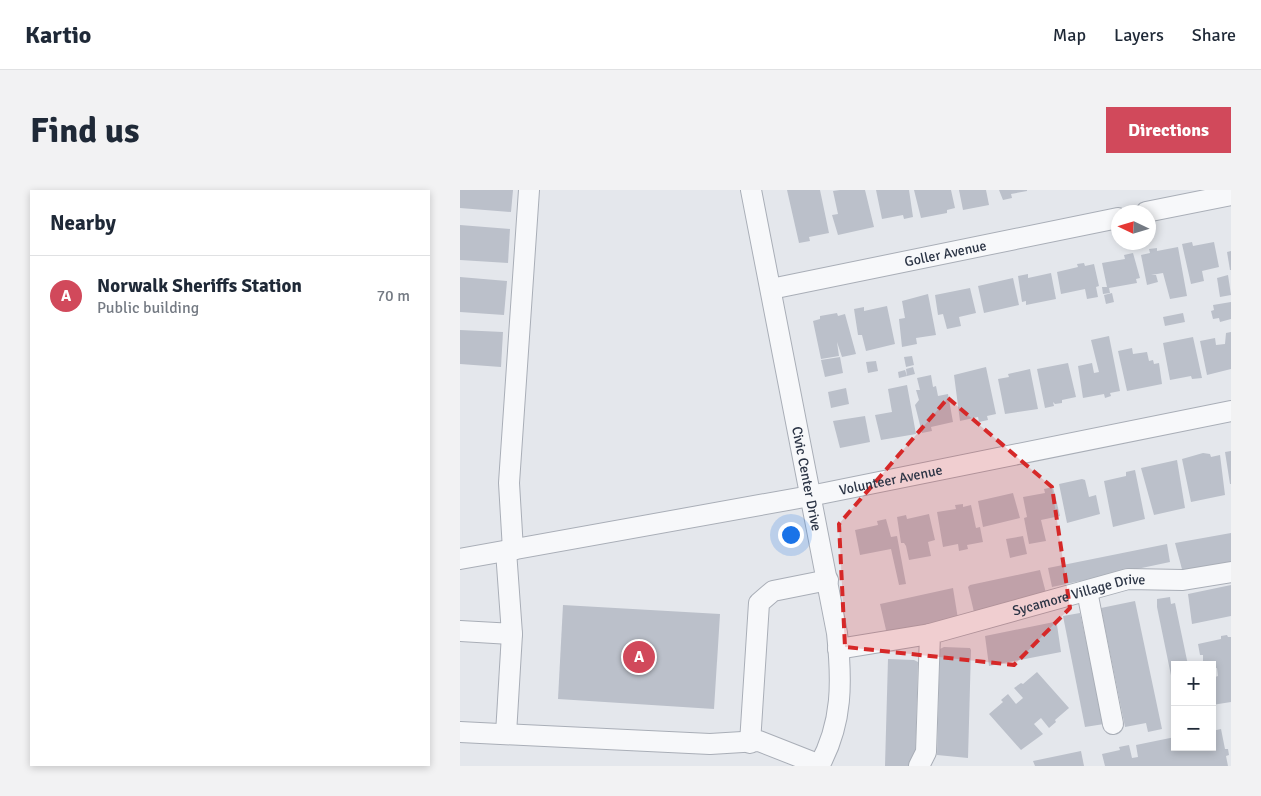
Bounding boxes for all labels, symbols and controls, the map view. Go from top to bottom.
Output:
text: Kartio [25,20,91,50]
text: Map [1053,24,1086,46]
text: Layers [1114,24,1164,46]
text: Share [1192,24,1236,46]
button: Directions [1106,107,1231,153]
text: Find us [30,109,140,152]
north arrow [1111,205,1156,250]
text: Nearby [50,210,116,236]
street label: Goller Avenue [903,237,988,270]
text: Norwalk Sheriffs Station [97,274,302,298]
text: A [61,286,71,306]
text: 70 m [376,286,410,306]
text: Public building [97,298,199,318]
street label: Civic Center Drive [789,425,825,532]
street label: Volunteer Avenue [838,461,944,498]
your location [778,522,804,548]
street label: Sycamore Village Drive [1010,571,1145,619]
pin: A [623,638,655,676]
map controls [1171,661,1216,751]
button: + [1171,661,1216,706]
button: − [1171,706,1216,751]

